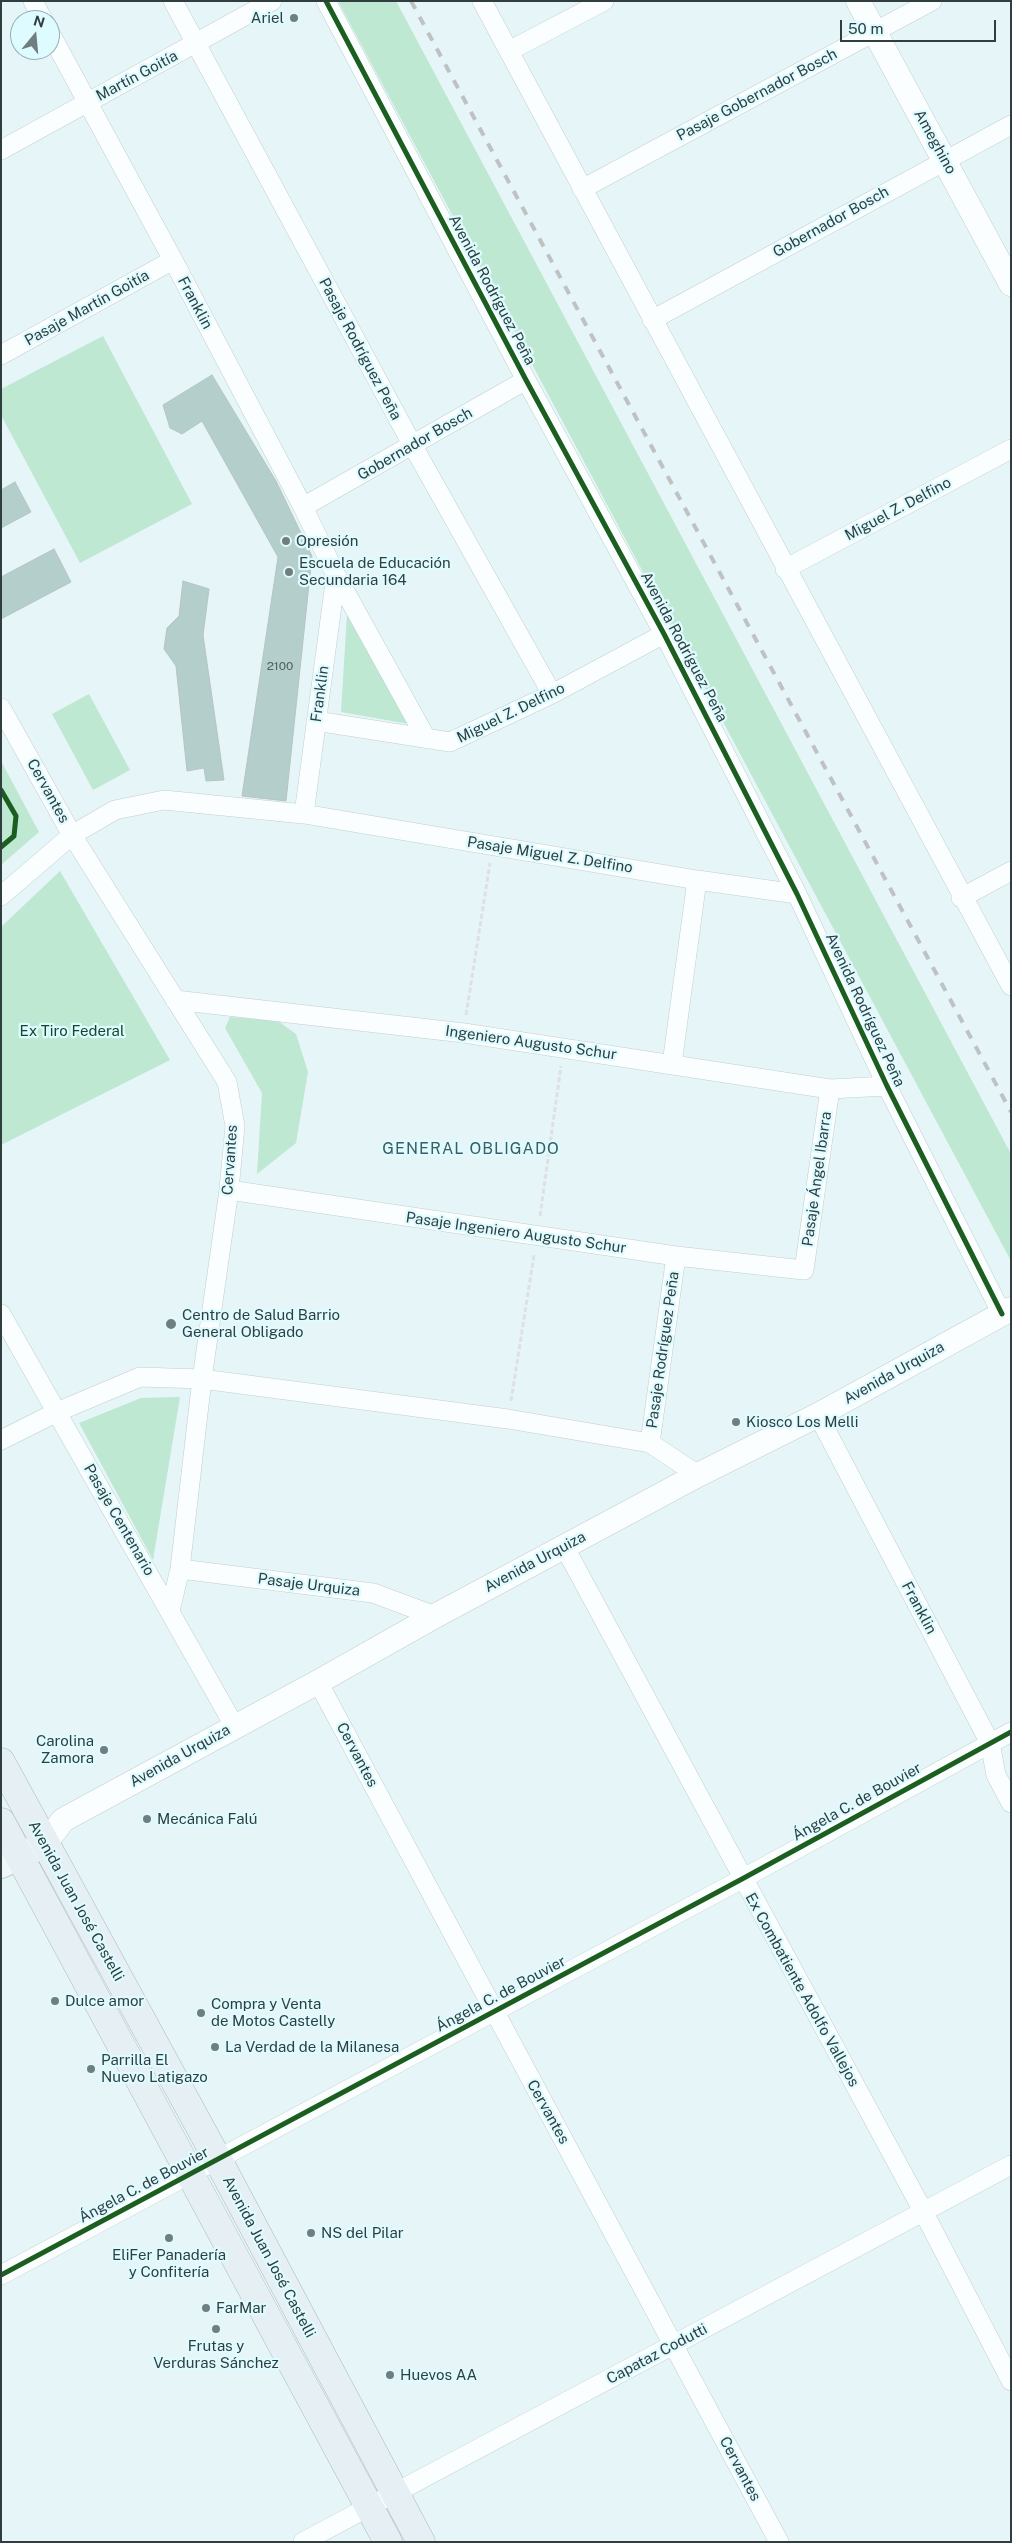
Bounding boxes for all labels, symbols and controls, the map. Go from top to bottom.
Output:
place label: Ariel [251,9,284,27]
north arrow [10,10,60,60]
scale bar [842,10,998,42]
text: N [32,12,47,31]
marker: Ariel [288,12,300,24]
text: 50 m [848,20,883,37]
street label: Pasaje Gobernador Bosch [674,45,840,145]
street label: Martín Goitía [93,47,181,105]
street label: Ameghino [910,107,960,177]
street label: Gobernador Bosch [770,183,892,261]
street label: Avenida Rodríguez Peña [445,212,539,368]
street label: Pasaje Martín Goitía [22,266,152,350]
street label: Franklin [174,274,216,332]
street label: Pasaje Rodríguez Peña [315,275,405,423]
street label: Gobernador Bosch [354,404,476,484]
street label: Miguel Z. Delfino [842,473,954,545]
place label: Opresión [296,532,358,550]
marker: Opresión [280,535,292,547]
place label: Escuela de Educación Secundaria 164 [299,554,451,589]
marker: Escuela de Educación Secundaria 164 [283,566,295,578]
street label: Avenida Rodríguez Peña [637,569,731,725]
house number: 2100 [267,659,293,673]
street label: Franklin [307,665,333,723]
street label: Miguel Z. Delfino [454,679,568,747]
street label: Cervantes [23,756,73,826]
street label: Pasaje Miguel Z. Delfino [466,833,634,877]
street label: Avenida Rodríguez Peña [821,930,909,1090]
park label: Ex Tiro Federal [20,1022,124,1040]
street label: Ingeniero Augusto Schur [444,1022,618,1064]
street label: Pasaje Ángel Ibarra [799,1110,835,1248]
street label: Cervantes [219,1124,241,1196]
district label: GENERAL OBLIGADO [380,1139,562,1159]
street label: Pasaje Ingeniero Augusto Schur [405,1209,627,1257]
street label: Pasaje Rodríguez Peña [643,1270,683,1430]
place label: Centro de Salud Barrio General Obligado [182,1306,340,1341]
marker: Centro de Salud Barrio General Obligado [164,1317,178,1331]
street label: Avenida Urquiza [841,1338,947,1408]
place label: Kiosco Los Melli [746,1413,858,1431]
marker: Kiosco Los Melli [730,1416,742,1428]
street label: Pasaje Centenario [80,1461,158,1579]
street label: Avenida Urquiza [481,1528,589,1596]
street label: Pasaje Urquiza [257,1570,361,1600]
street label: Franklin [898,1579,940,1637]
street label: Cervantes [332,1720,382,1790]
street label: Avenida Urquiza [127,1721,233,1791]
place label: Carolina Zamora [36,1732,94,1767]
marker: Carolina Zamora [98,1744,110,1756]
street label: Ángela C. de Bouvier [789,1759,925,1845]
place label: Mecánica Falú [157,1810,257,1828]
marker: Mecánica Falú [141,1813,153,1825]
street label: Avenida Juan José Castelli [24,1818,128,1984]
street label: Ex Combatiente Adolfo Vallejos [741,1890,863,2090]
street label: Ángela C. de Bouvier [433,1952,569,2036]
place label: Dulce amor [65,1992,144,2010]
marker: Dulce amor [49,1995,61,2007]
place label: Compra y Venta de Motos Castelly [211,1995,335,2030]
marker: Compra y Venta de Motos Castelly [195,2007,207,2019]
place label: La Verdad de la Milanesa [225,2038,399,2056]
marker: La Verdad de la Milanesa [209,2041,221,2053]
place label: Parrilla El Nuevo Latigazo [101,2051,208,2086]
marker: Parrilla El Nuevo Latigazo [85,2063,97,2075]
street label: Cervantes [523,2077,573,2147]
street label: Ángela C. de Bouvier [76,2143,212,2227]
street label: Avenida Juan José Castelli [219,2173,319,2341]
place label: NS del Pilar [321,2224,404,2242]
marker: NS del Pilar [305,2227,317,2239]
marker: EliFer Panadería y Confitería [163,2232,175,2244]
place label: EliFer Panadería y Confitería [112,2246,226,2281]
place label: FarMar [216,2299,266,2317]
marker: FarMar [200,2302,212,2314]
street label: Capataz Codutti [604,2320,710,2388]
marker: Frutas y Verduras Sánchez [210,2323,222,2335]
place label: Frutas y Verduras Sánchez [153,2337,279,2372]
place label: Huevos AA [400,2366,477,2384]
marker: Huevos AA [384,2369,396,2381]
street label: Cervantes [715,2434,765,2504]

